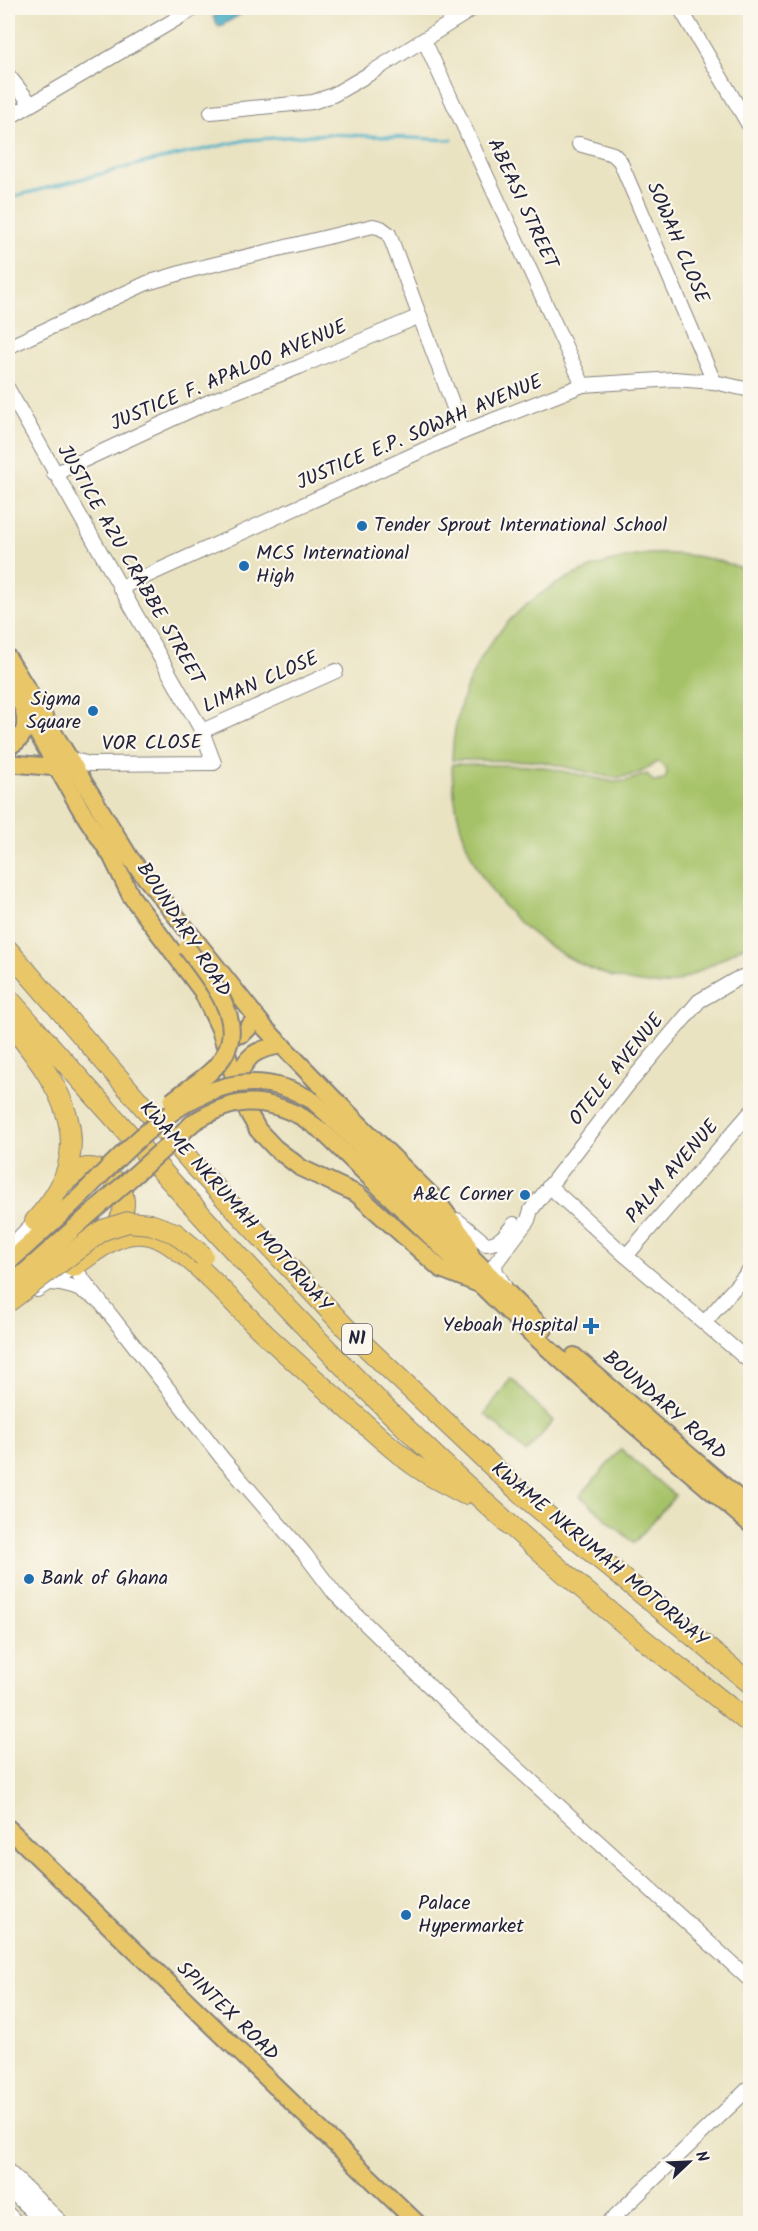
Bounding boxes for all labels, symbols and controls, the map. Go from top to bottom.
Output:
street label: ABEASI STREET [478,133,567,277]
street label: SOWAH CLOSE [637,177,718,310]
street label: JUSTICE F. APALOO AVENUE [106,311,353,440]
street label: JUSTICE E.P. SOWAH AVENUE [292,366,549,499]
street label: JUSTICE AZU CRABBE STREET [48,439,213,693]
place label: Tender Sprout International School [374,510,667,542]
marker: Tender Sprout International School [355,519,369,533]
place label: MCS International High [256,538,409,593]
marker: MCS International High [237,559,251,573]
street label: LIMAN CLOSE [198,643,325,723]
place label: Sigma Square [26,684,81,739]
marker: Sigma Square [86,704,100,718]
street label: VOR CLOSE [102,727,204,761]
street label: BOUNDARY ROAD [127,856,239,1004]
street label: OTELE AVENUE [561,1006,673,1133]
street label: KWAME NKRUMAH MOTORWAY [131,1094,340,1321]
street label: PALM AVENUE [618,1112,728,1231]
place label: A&C Corner [413,1179,514,1211]
marker: A&C Corner [518,1188,532,1202]
place label: Yeboah Hospital [443,1310,578,1342]
marker: Yeboah Hospital [582,1317,600,1335]
road number: N1 [342,1324,372,1354]
street label: BOUNDARY ROAD [595,1343,733,1469]
street label: KWAME NKRUMAH MOTORWAY [483,1454,716,1657]
place label: Bank of Ghana [41,1563,168,1595]
marker: Bank of Ghana [22,1572,36,1586]
place label: Palace Hypermarket [418,1888,524,1943]
marker: Palace Hypermarket [399,1908,413,1922]
street label: SPINTEX ROAD [168,1954,286,2070]
north arrow [659,2132,719,2192]
text: N [688,2147,715,2166]

